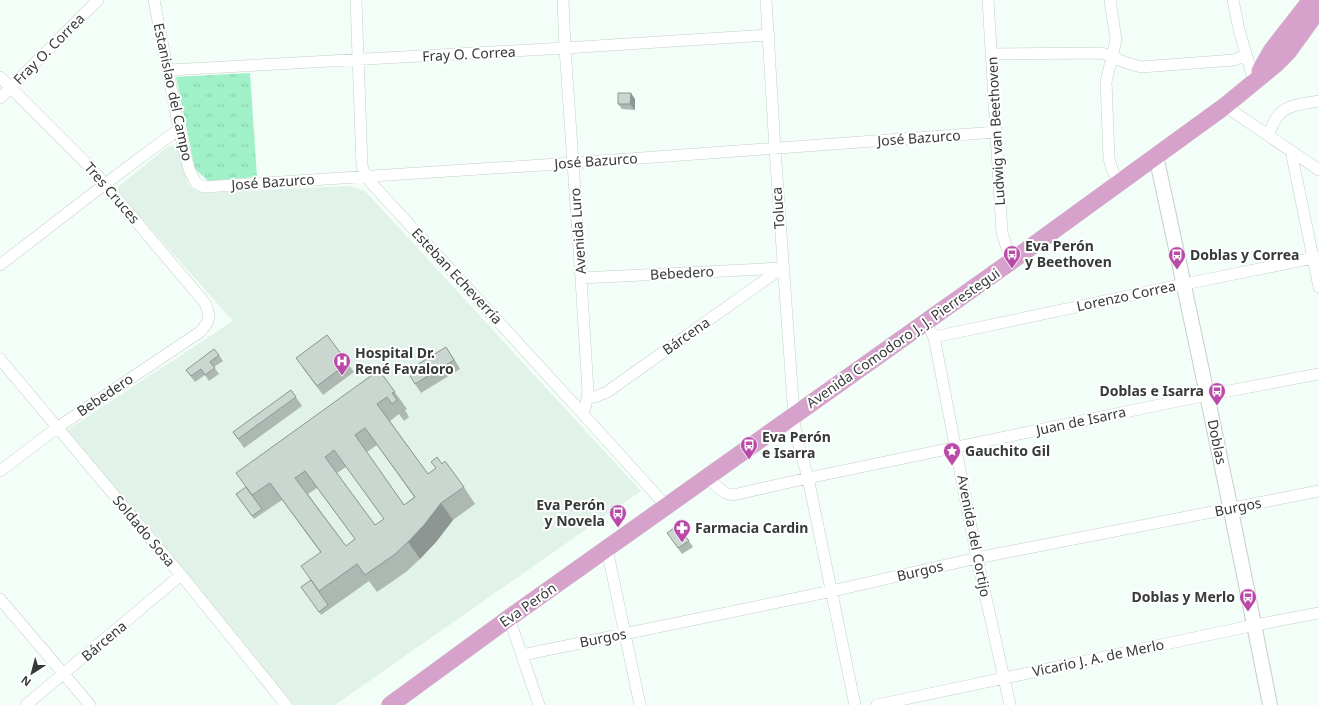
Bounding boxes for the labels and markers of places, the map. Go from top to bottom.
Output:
place label: Eva Perón y Beethoven [1025,236,1112,271]
bus stop icon: Eva Perón y Beethoven [1002,244,1022,269]
bus stop icon: Doblas y Correa [1167,245,1187,270]
place label: Doblas y Correa [1190,245,1299,264]
place label: Hospital Dr. René Favaloro [355,343,454,378]
hospital icon: Hospital Dr. René Favaloro [332,351,352,376]
place label: Doblas e Isarra [1099,381,1204,400]
bus stop icon: Doblas e Isarra [1207,381,1227,406]
place label: Eva Perón e Isarra [762,427,831,462]
bus stop icon: Eva Perón e Isarra [739,435,759,460]
place icon: Gauchito Gil [942,441,962,466]
place label: Gauchito Gil [965,441,1050,460]
place label: Eva Perón y Novela [536,495,605,530]
bus stop icon: Eva Perón y Novela [608,503,628,528]
pharmacy icon: Farmacia Cardin [672,518,692,543]
place label: Farmacia Cardin [695,518,808,537]
place label: Doblas y Merlo [1132,587,1235,606]
bus stop icon: Doblas y Merlo [1238,587,1258,612]

